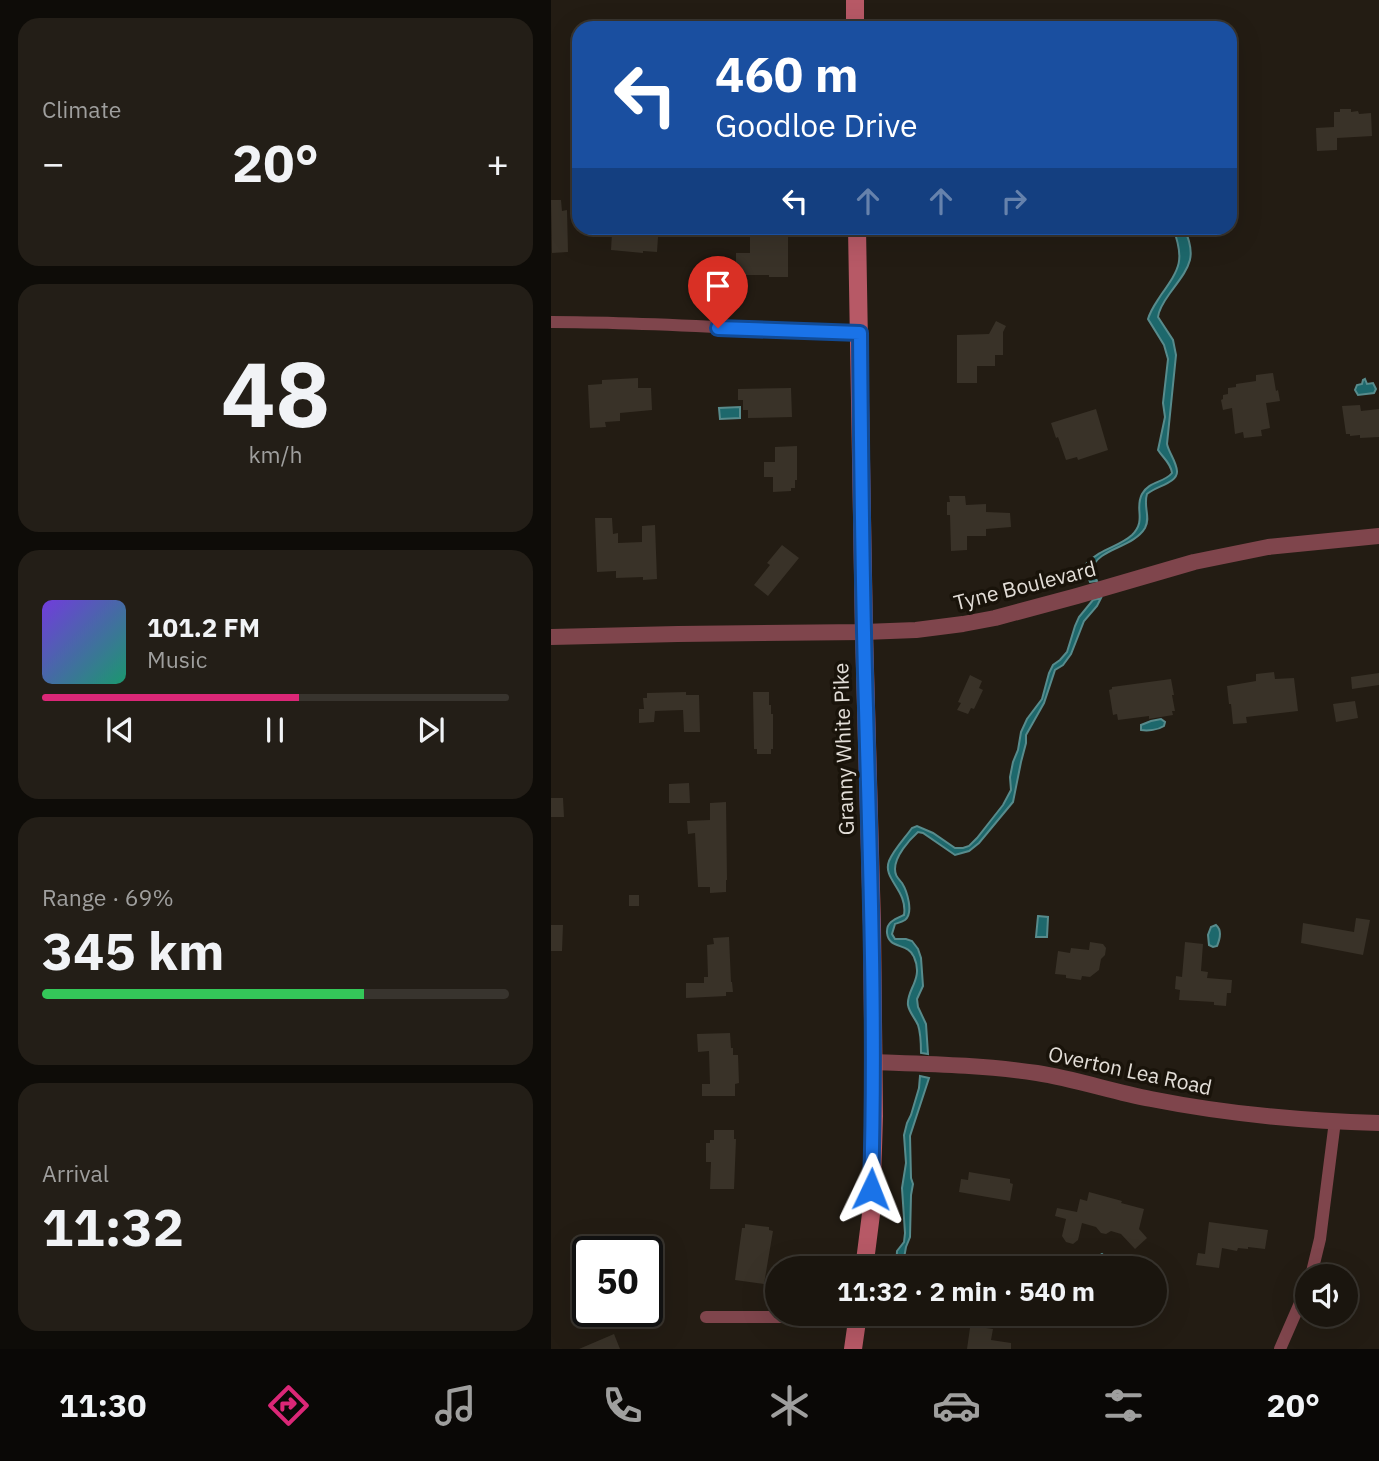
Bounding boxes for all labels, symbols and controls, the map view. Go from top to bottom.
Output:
text: 460 m [715,42,859,105]
icon: left [600,49,691,140]
text: Climate [42,94,121,124]
text: Goodloe Drive [715,104,918,146]
text: 20° [232,129,319,196]
text: − [42,138,65,187]
text: + [486,138,509,187]
icon: left [776,182,814,220]
icon: ahead [849,182,887,220]
icon: ahead [922,182,960,220]
icon: right [995,182,1033,220]
pin [688,256,748,328]
icon: arrive [699,267,737,305]
text: 48 [221,334,330,452]
text: km/h [248,439,303,469]
street label: Tyne Boulevard [951,554,1099,616]
text: 101.2 FM [147,610,260,644]
text: Music [147,644,207,674]
street label: Granny White Pike [826,662,860,836]
icon: previous [101,711,139,749]
icon: pause [256,711,294,749]
icon: next [412,711,450,749]
text: Range · 69% [42,882,174,912]
text: 345 km [42,917,224,984]
street label: Overton Lea Road [1046,1039,1215,1101]
position arrow [834,1152,908,1226]
text: Arrival [42,1158,109,1188]
text: 11:32 [42,1193,184,1260]
speed limit sign: 50 [572,1236,663,1327]
map controls [1295,1264,1358,1327]
button: sound [1295,1264,1358,1327]
text: 11:32 · 2 min · 540 m [837,1274,1095,1308]
icon: directions [264,1381,313,1430]
icon: music [431,1381,480,1430]
icon: phone [598,1381,647,1430]
icon: climate [765,1381,814,1430]
icon: car [932,1381,981,1430]
icon: filters [1099,1381,1148,1430]
text: 11:30 [59,1384,146,1426]
text: 20° [1266,1384,1320,1426]

